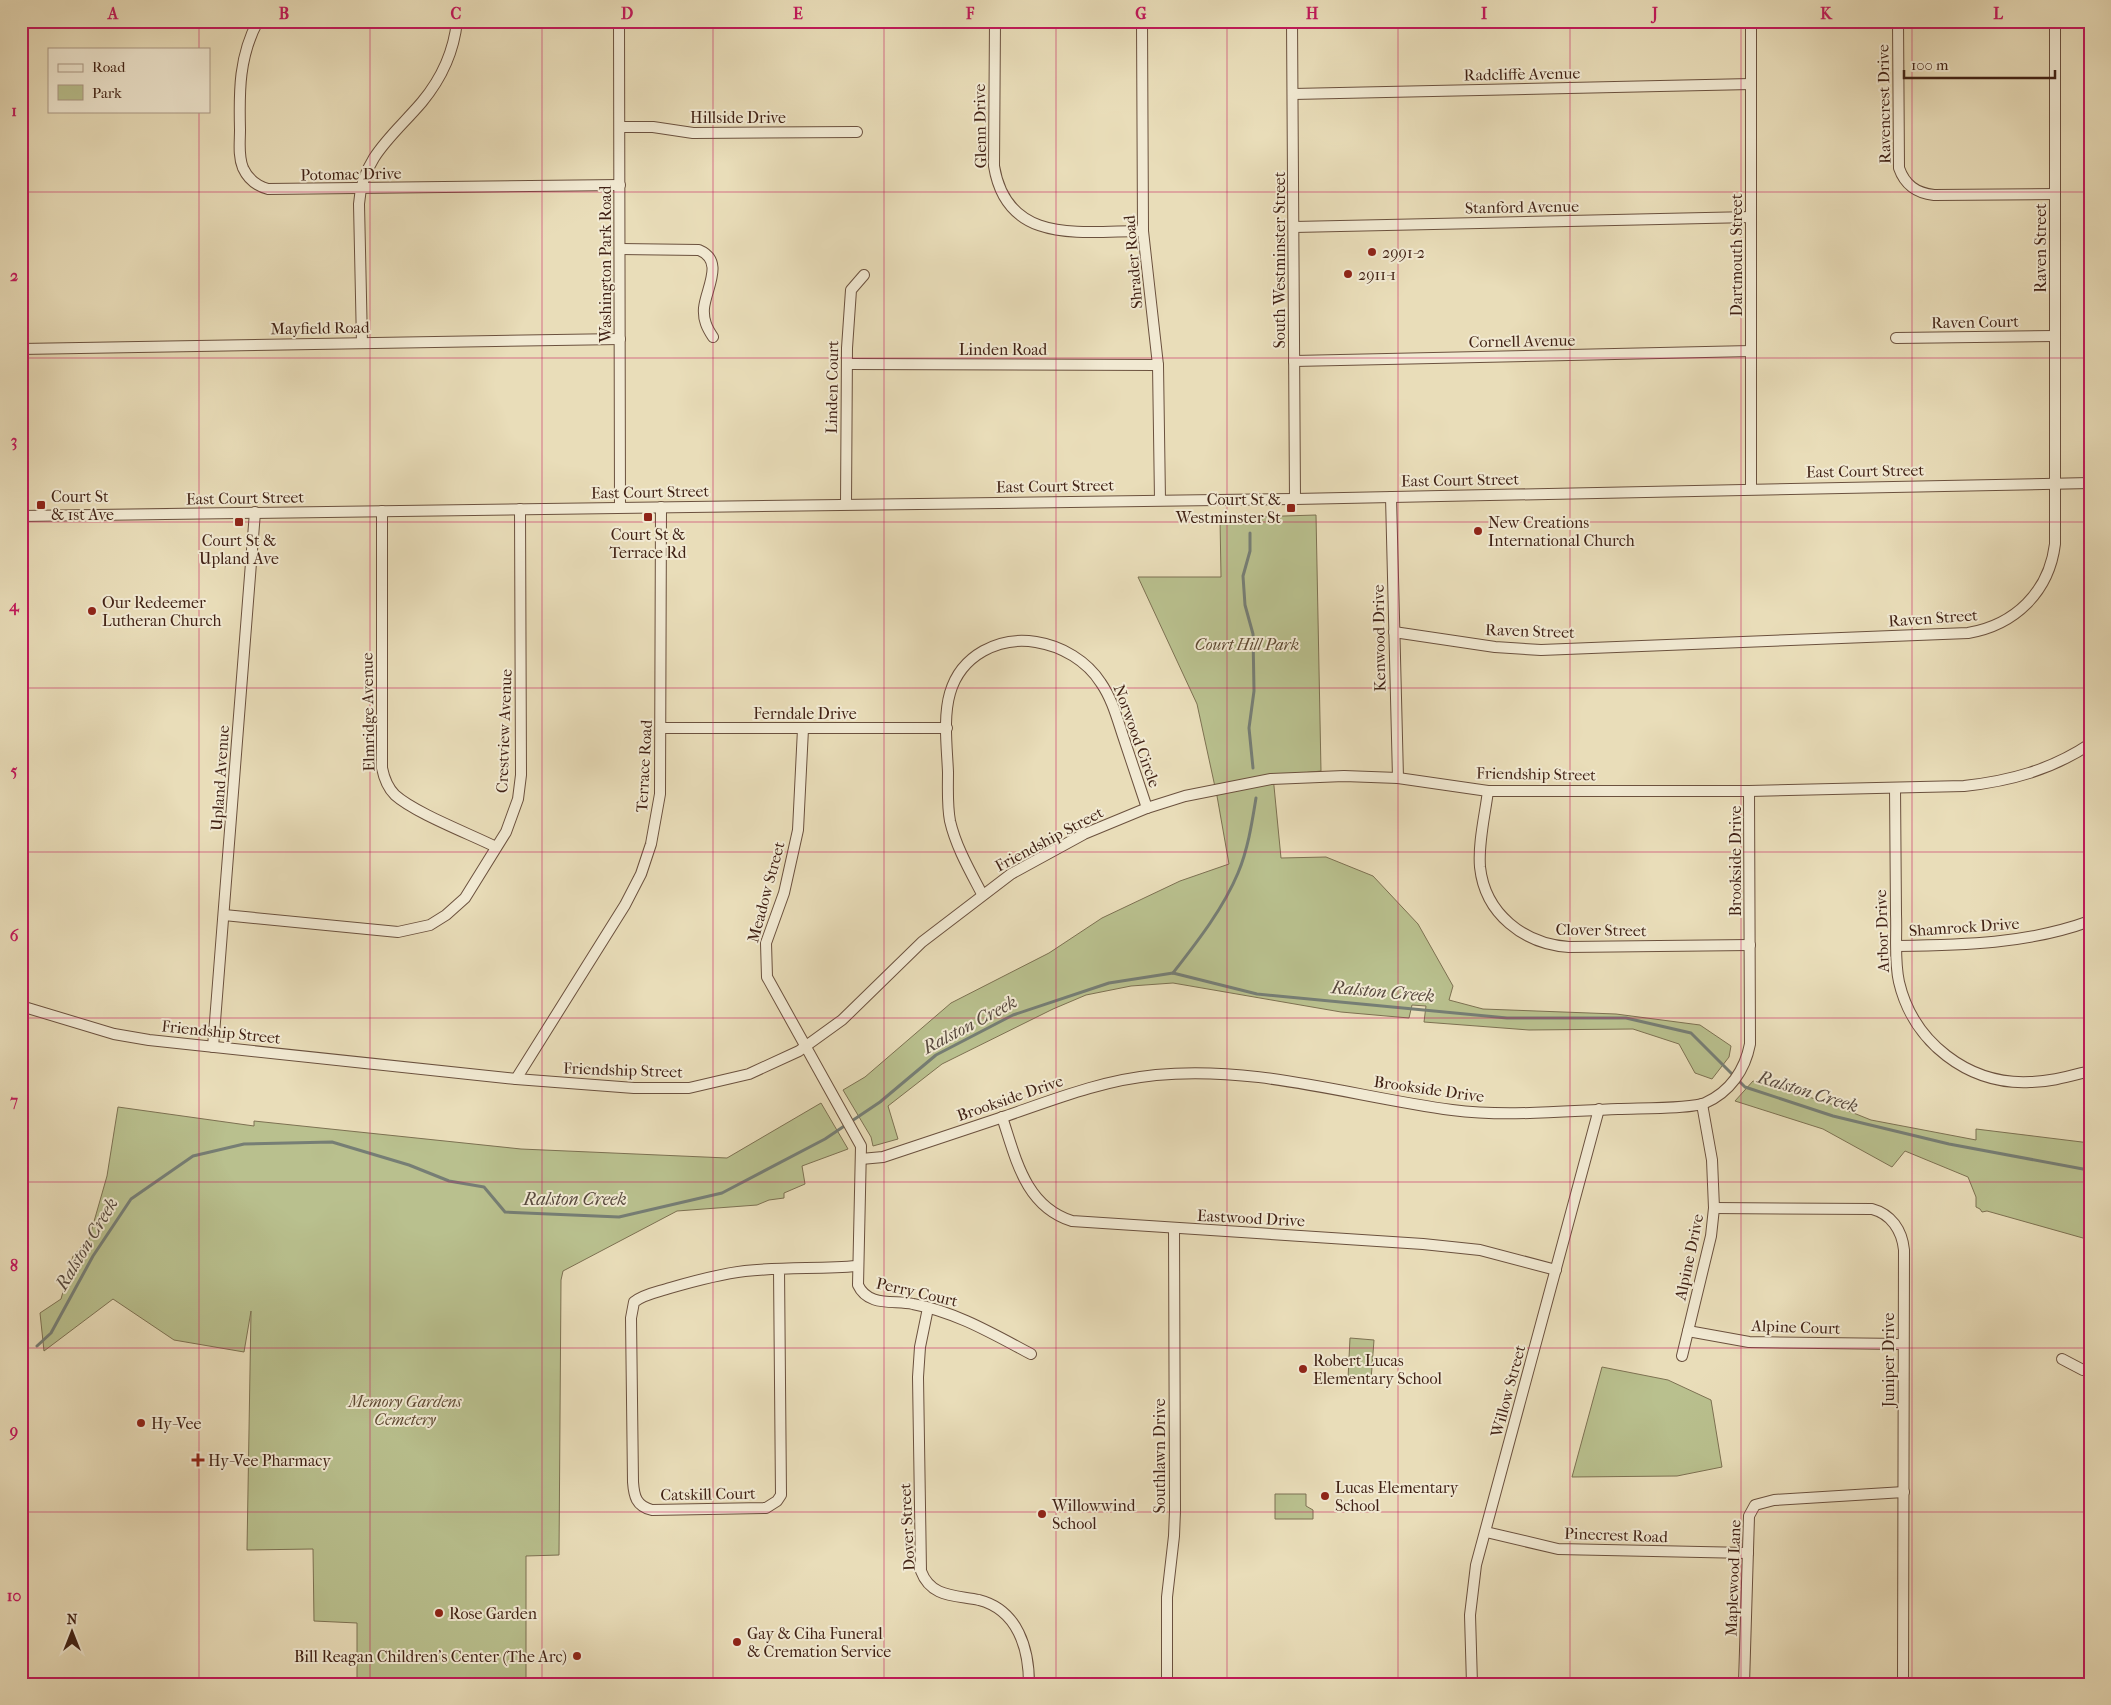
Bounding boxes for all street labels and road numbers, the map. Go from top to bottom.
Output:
street label: Ravencrest Drive [1873,44,1895,164]
street label: Radcliffe Avenue [1464,63,1581,85]
street label: Glenn Drive [970,83,990,168]
street label: Hillside Drive [690,108,786,127]
street label: Potomac Drive [300,164,402,184]
street label: South Westminster Street [1270,171,1289,348]
street label: Washington Park Road [596,185,615,343]
street label: Dartmouth Street [1727,193,1746,316]
street label: Stanford Avenue [1465,197,1579,217]
street label: Raven Street [2031,203,2050,293]
street label: Shrader Road [1119,214,1147,310]
street label: Raven Court [1931,312,2019,332]
street label: Mayfield Road [270,318,370,338]
street label: Cornell Avenue [1469,331,1576,351]
street label: Linden Court [822,340,842,434]
street label: Linden Road [959,340,1048,359]
street label: East Court Street [1806,460,1925,482]
street label: East Court Street [1401,469,1520,491]
street label: East Court Street [996,475,1115,497]
street label: East Court Street [591,481,710,503]
street label: East Court Street [186,487,305,509]
street label: Kenwood Drive [1369,584,1389,692]
street label: Raven Street [1888,605,1979,631]
street label: Raven Street [1485,620,1575,642]
street label: Elmridge Avenue [357,652,379,772]
street label: Crestview Avenue [492,668,516,793]
street label: Norwood Circle [1110,682,1164,790]
street label: Ferndale Drive [753,704,857,723]
street label: Terrace Road [632,719,656,813]
street label: Upland Avenue [207,724,233,831]
street label: Friendship Street [1476,763,1596,785]
street label: Friendship Street [992,802,1107,875]
street label: Brookside Drive [1726,805,1745,917]
street label: Meadow Street [743,839,789,945]
street label: Arbor Drive [1871,889,1893,974]
street label: Shamrock Drive [1908,914,2020,940]
street label: Clover Street [1555,920,1647,940]
street label: Friendship Street [160,1016,282,1048]
street label: Friendship Street [563,1058,683,1082]
street label: Brookside Drive [954,1071,1066,1125]
street label: Brookside Drive [1373,1072,1485,1106]
street label: Eastwood Drive [1197,1206,1305,1230]
street label: Alpine Drive [1670,1212,1707,1303]
street label: Perry Court [874,1273,960,1311]
street label: Juniper Drive [1879,1313,1898,1409]
street label: Alpine Court [1750,1316,1841,1338]
street label: Willow Street [1486,1343,1529,1440]
street label: Southlawn Drive [1150,1398,1169,1514]
street label: Dover Street [895,1482,919,1571]
street label: Catskill Court [660,1484,756,1504]
street label: Maplewood Lane [1721,1519,1745,1637]
street label: Pinecrest Road [1564,1524,1669,1546]

